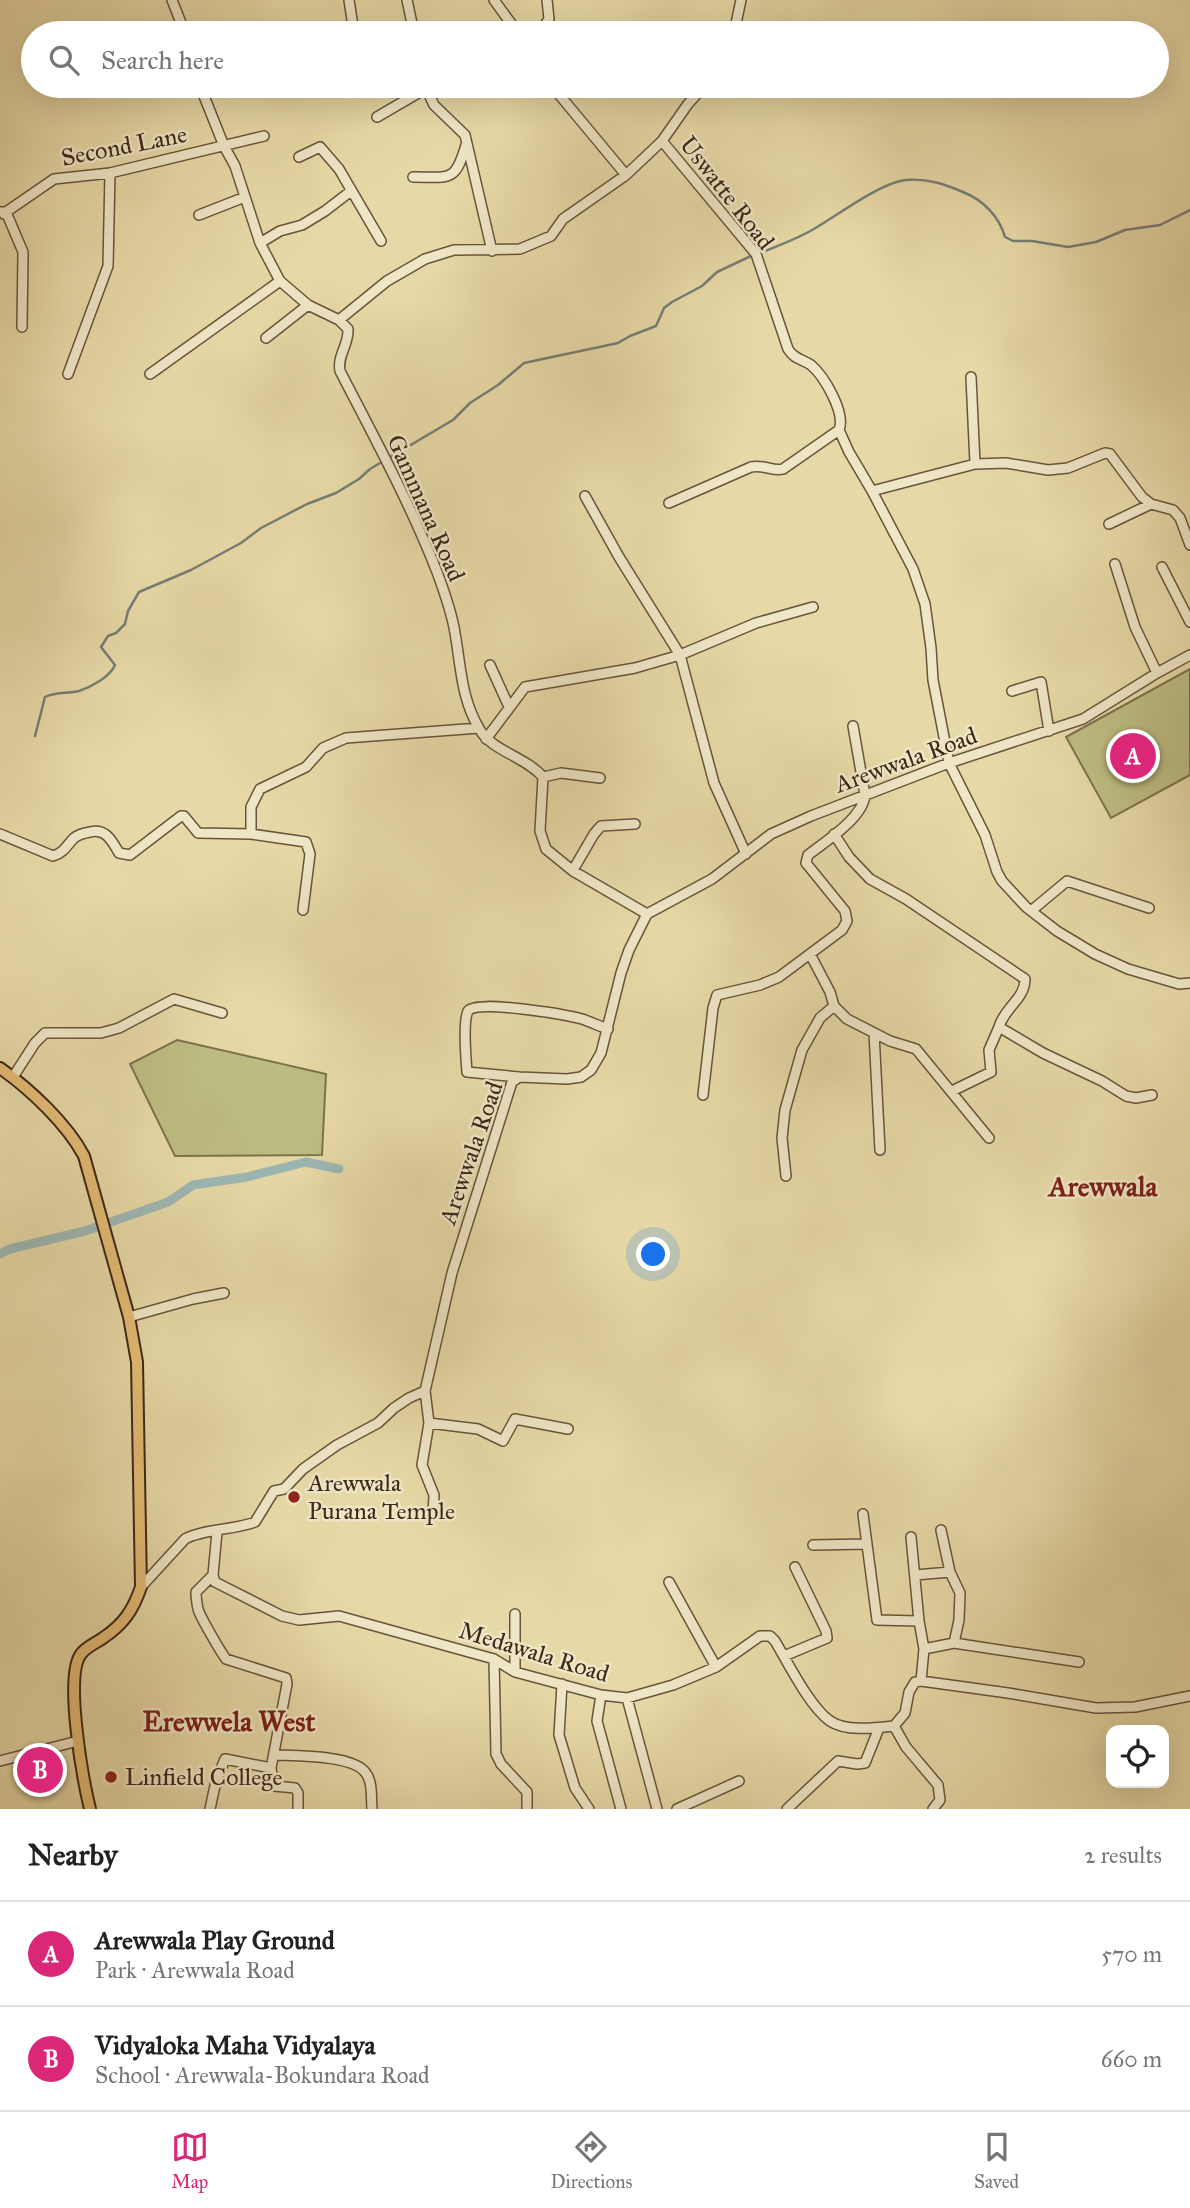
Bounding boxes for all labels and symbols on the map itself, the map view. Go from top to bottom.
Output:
street label: Second Lane [59,119,189,173]
street label: Uswatte Road [673,130,781,256]
street label: Gammana Road [380,430,472,586]
street label: Arewwala Road [830,720,981,800]
pin: A [1110,730,1156,782]
street label: Arewwala Road [432,1077,510,1229]
district label: Arewwala [1047,1169,1158,1204]
your location [636,1237,670,1271]
place label: Arewwala Purana Temple [307,1468,455,1526]
marker: Arewwala Purana Temple [286,1489,302,1505]
street label: Medawala Road [455,1615,613,1689]
district label: Erewwela West [143,1704,315,1739]
pin: B [17,1744,63,1796]
place label: Linfield College [125,1762,282,1792]
marker: Linfield College [103,1769,119,1785]

